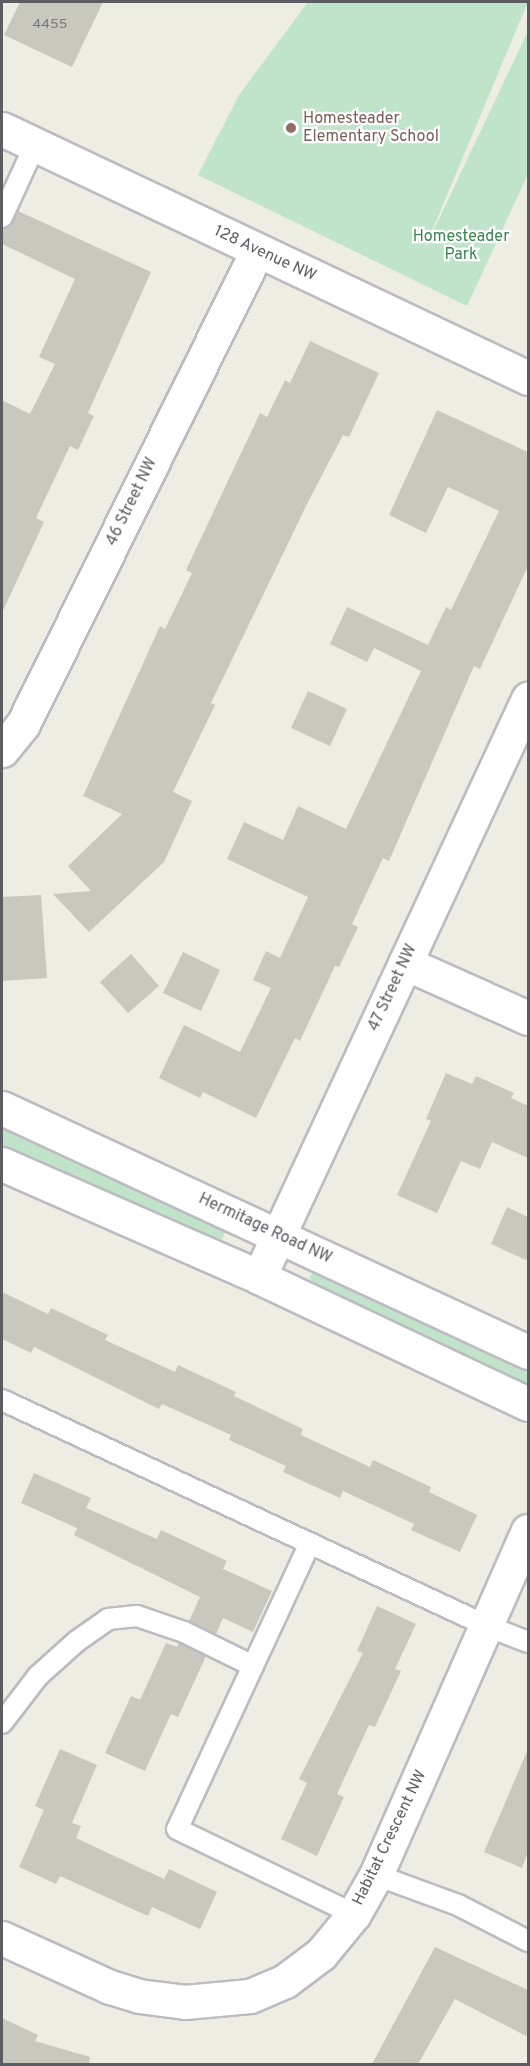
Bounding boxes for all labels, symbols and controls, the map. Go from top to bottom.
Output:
house number: 4455 [33,17,67,33]
place label: Homesteader Elementary School [303,109,439,147]
marker: Homesteader Elementary School [284,121,298,135]
street label: 128 Avenue NW [211,222,319,286]
park label: Homesteader Park [413,227,509,265]
street label: 46 Street NW [102,455,162,549]
street label: 47 Street NW [364,941,422,1035]
street label: Hermitage Road NW [195,1190,335,1268]
street label: Habitat Crescent NW [349,1767,431,1909]

